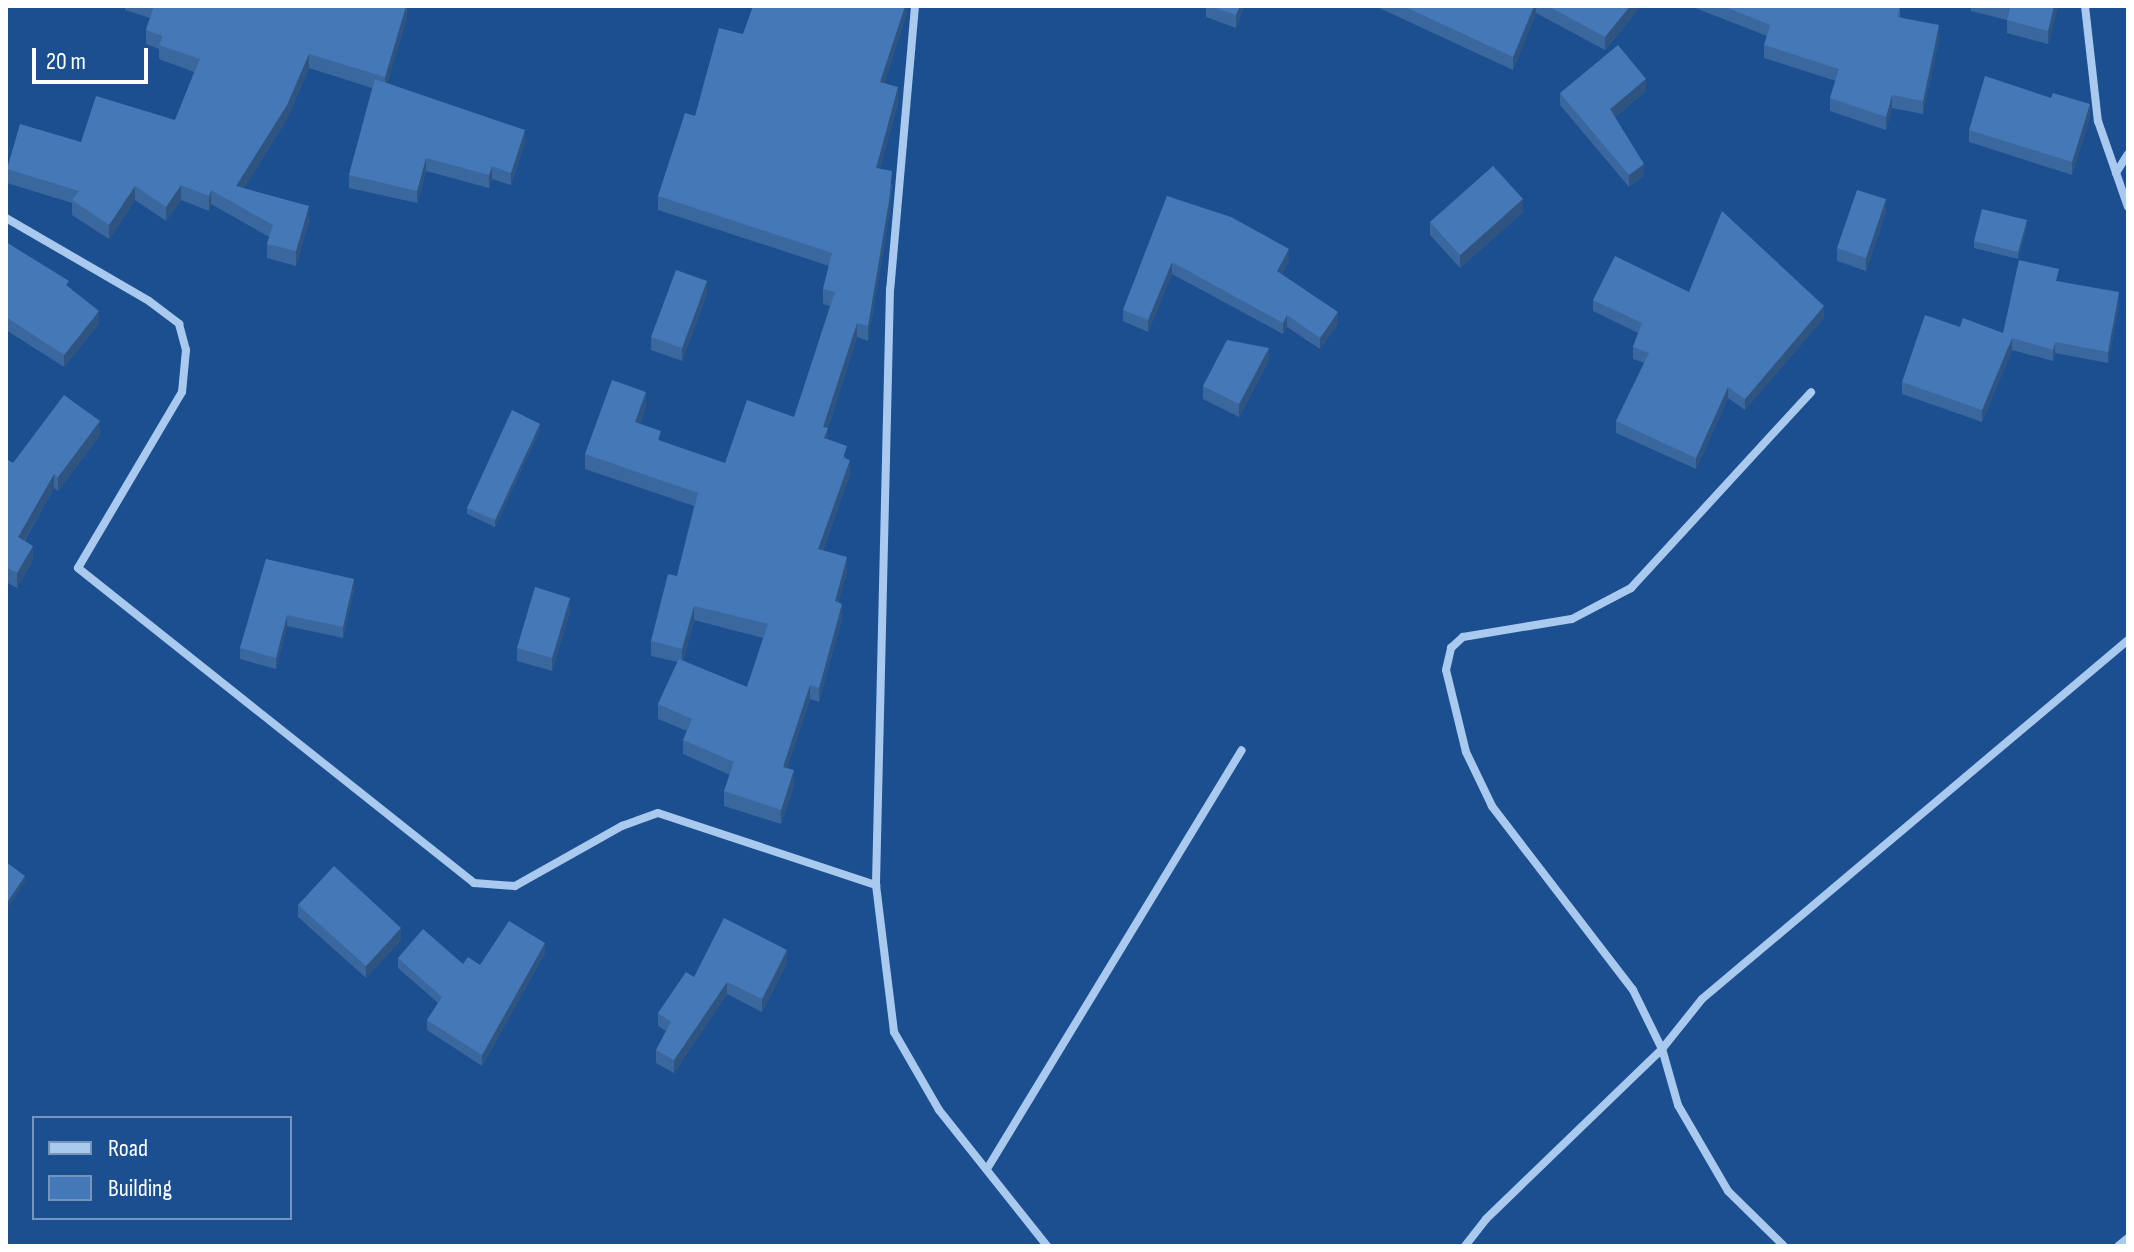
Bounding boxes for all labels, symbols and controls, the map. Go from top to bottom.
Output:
scale bar [36,32,152,82]
text: 20 m [46,47,86,76]
legend [32,1116,292,1220]
text: Road [108,1134,148,1163]
text: Building [108,1174,172,1203]

